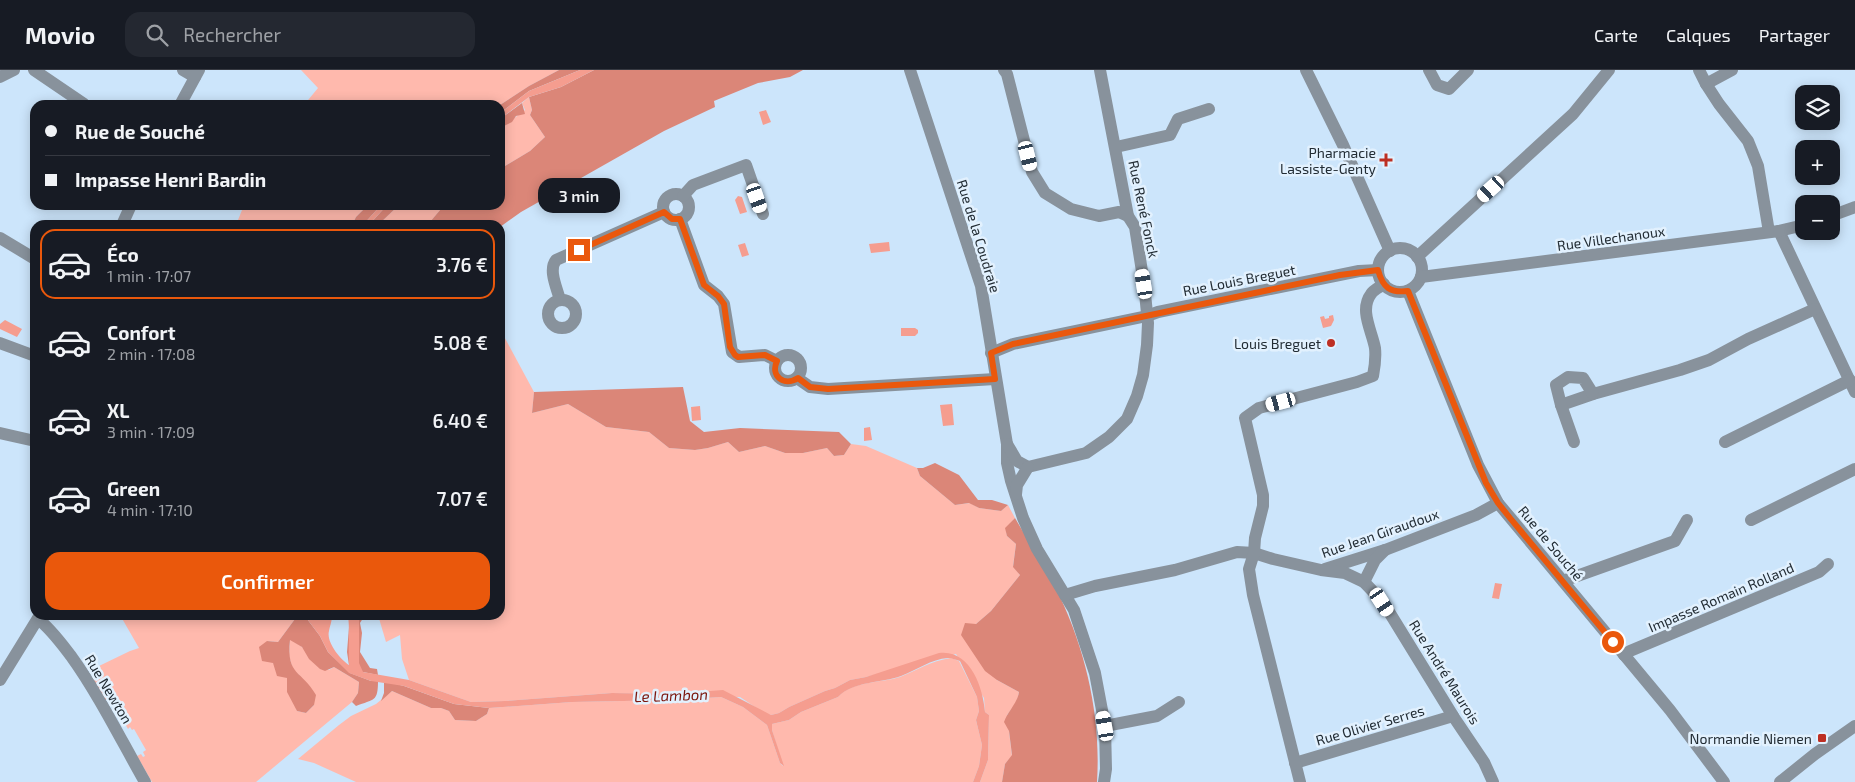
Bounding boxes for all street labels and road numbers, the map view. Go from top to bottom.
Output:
street label: Rue René Fonck [1125,159,1163,259]
street label: Rue de la Coudraie [954,178,1004,294]
street label: Rue Villechanoux [1556,222,1667,254]
street label: Rue Louis Breguet [1181,261,1297,299]
street label: Rue de Souché [1515,502,1587,584]
street label: Rue Jean Giraudoux [1319,505,1442,561]
street label: Impasse Romain Rolland [1646,559,1796,635]
street label: Rue André Maurois [1406,617,1484,727]
street label: Rue Newton [82,651,136,727]
street label: Rue Olivier Serres [1314,701,1426,749]

